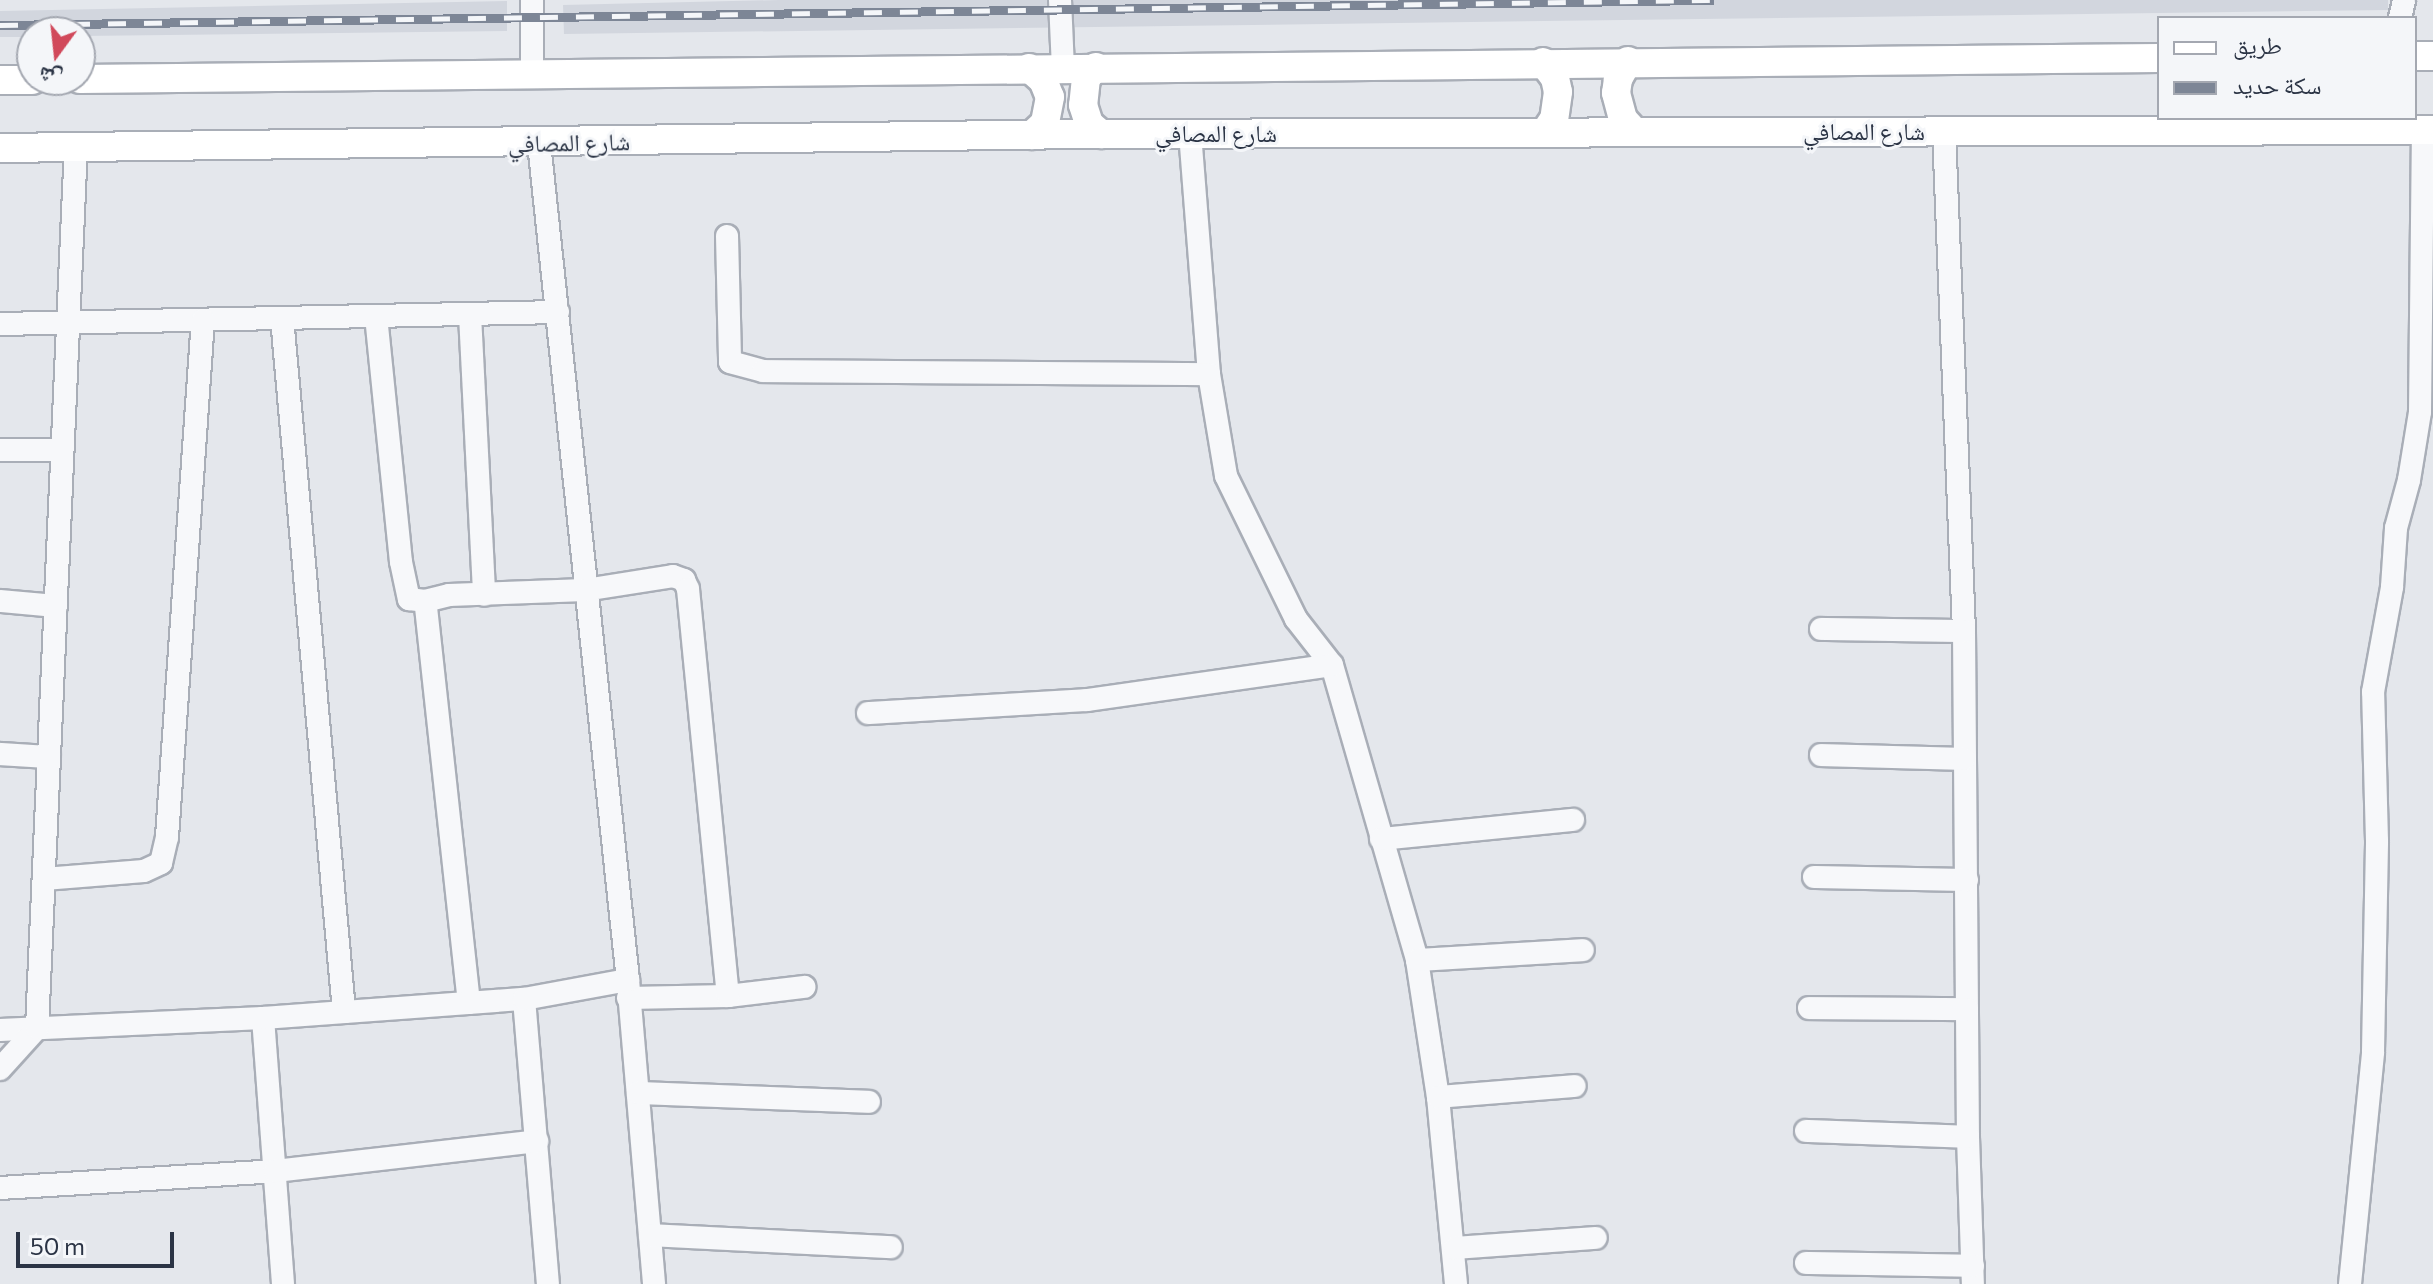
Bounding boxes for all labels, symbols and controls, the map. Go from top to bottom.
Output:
north arrow [16,16,96,96]
legend [2157,16,2417,120]
text: طريق [2233,30,2282,59]
text: ش [35,62,65,94]
text: سكة حديد [2233,70,2322,99]
street label: شارع المصافي [1803,117,1925,145]
street label: شارع المصافي [1155,119,1277,147]
street label: شارع المصافي [508,127,630,157]
scale bar [20,1216,178,1266]
text: 50 m [30,1231,85,1260]

